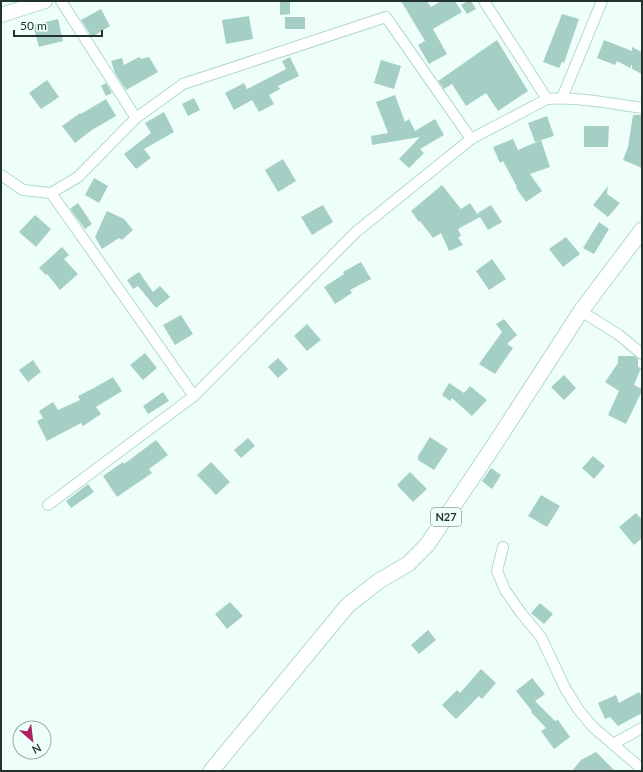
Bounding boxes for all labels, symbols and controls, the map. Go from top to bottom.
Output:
scale bar [14,12,102,38]
text: 50 m [20,18,47,33]
road number: N27 [431,508,461,526]
north arrow [12,720,52,760]
text: N [30,742,44,757]

